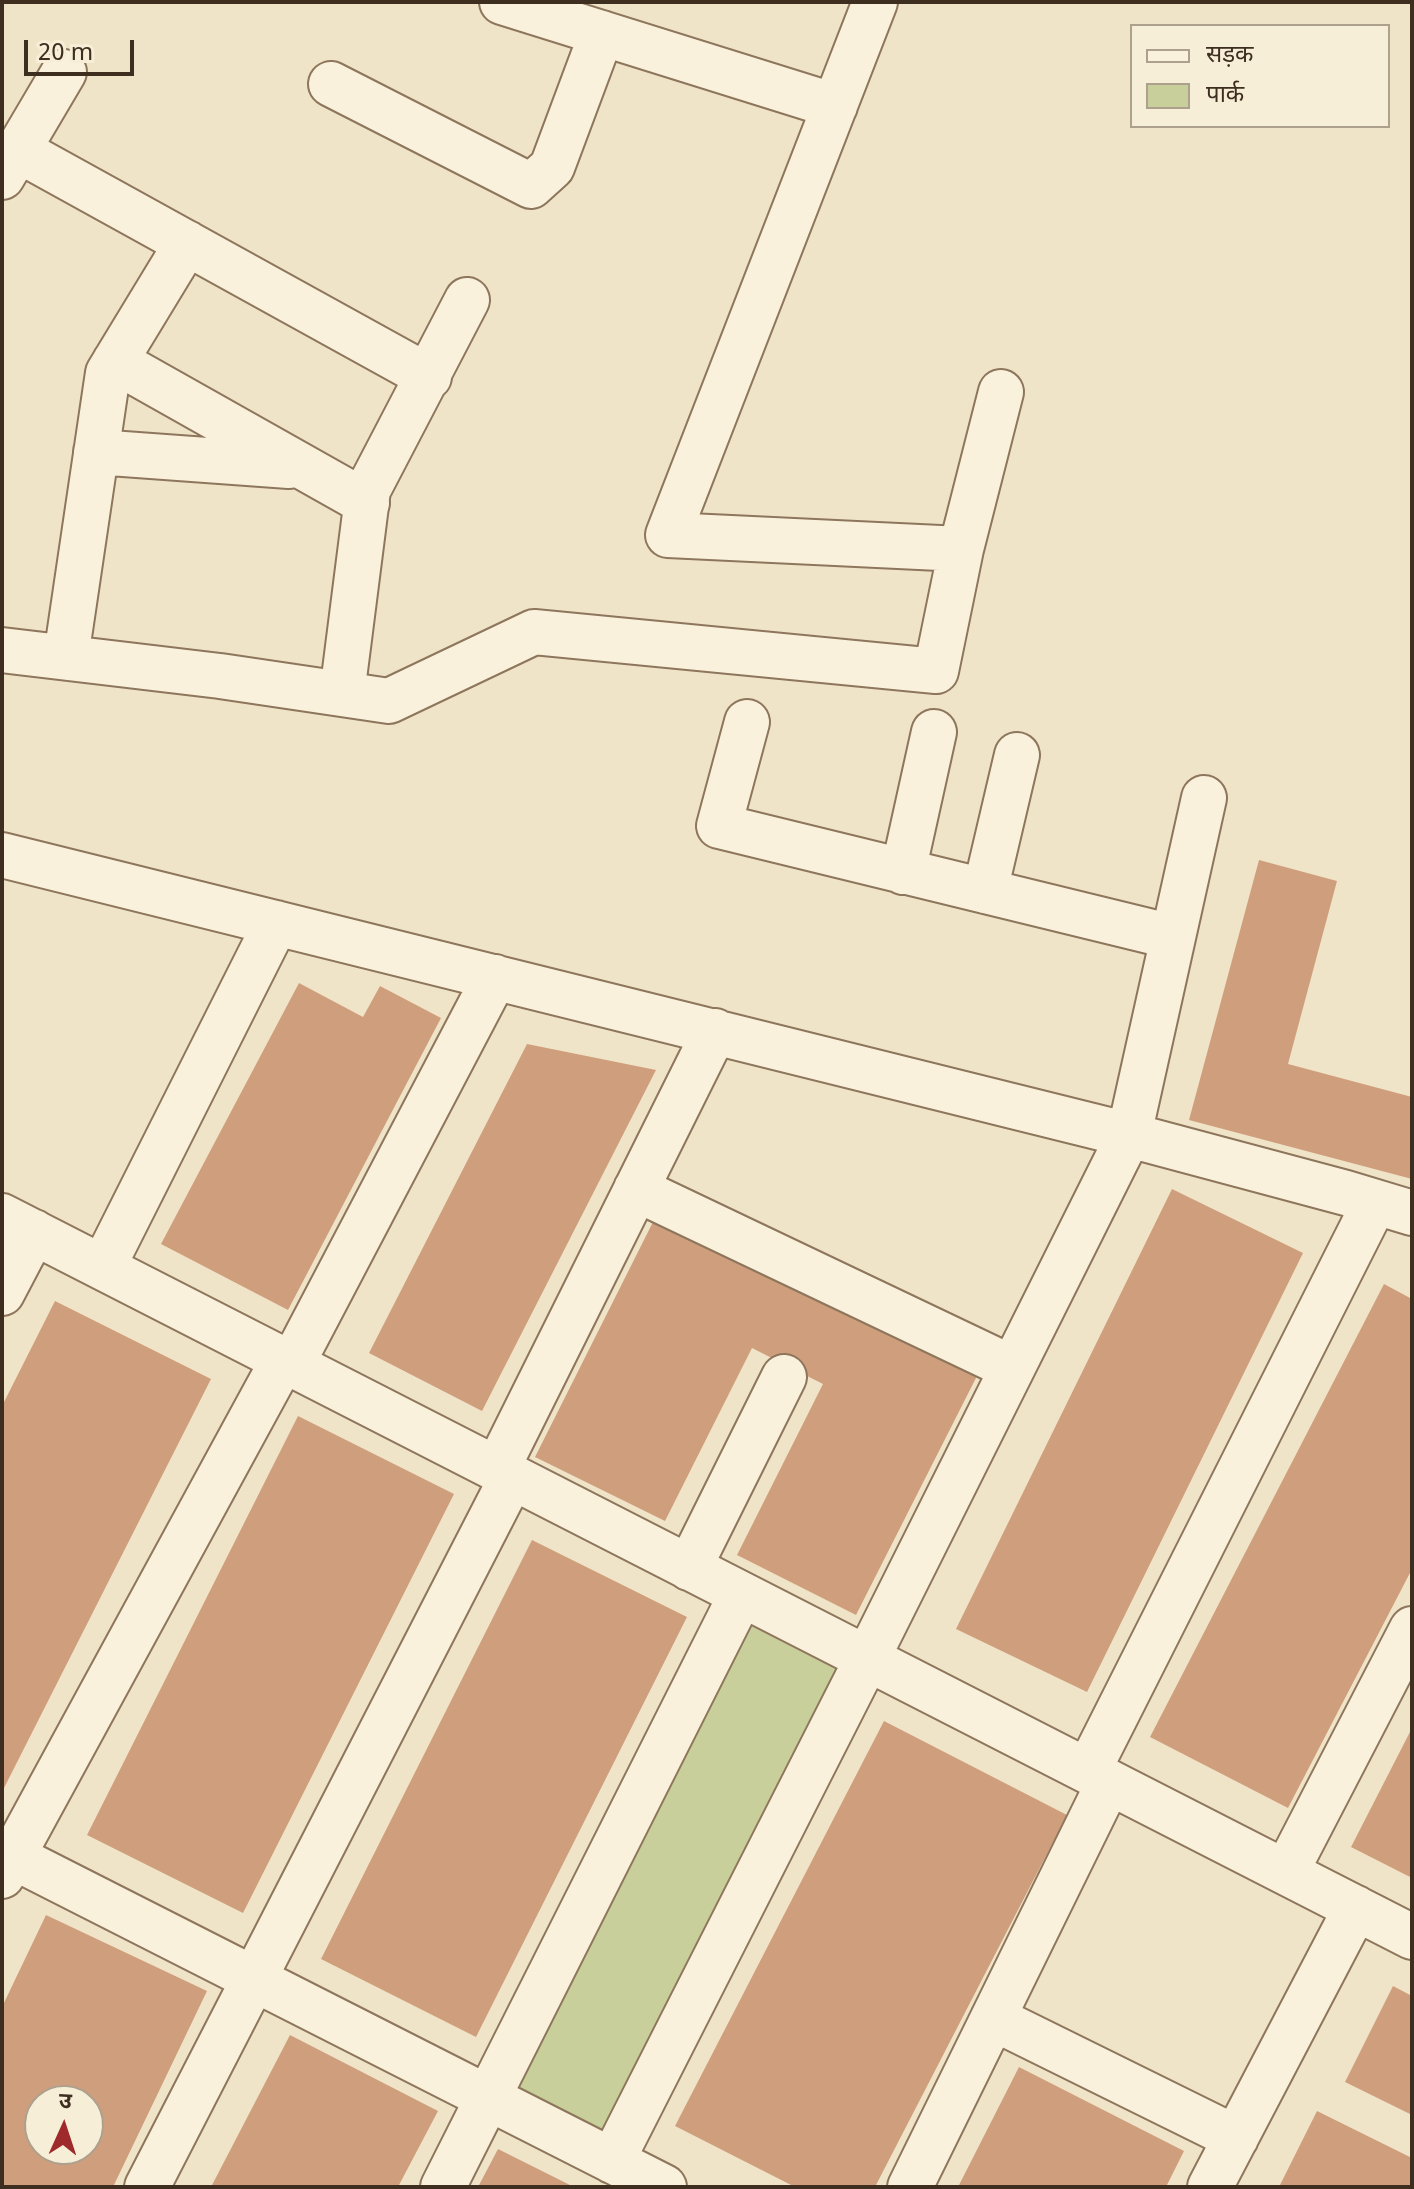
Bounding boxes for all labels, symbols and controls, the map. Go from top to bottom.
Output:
scale bar [28,24,138,74]
legend [1130,24,1390,128]
text: 20 m [38,38,93,70]
text: सड़क [1206,40,1254,72]
text: पार्क [1206,80,1244,112]
north arrow [24,2085,104,2165]
text: उ [58,2088,72,2117]

